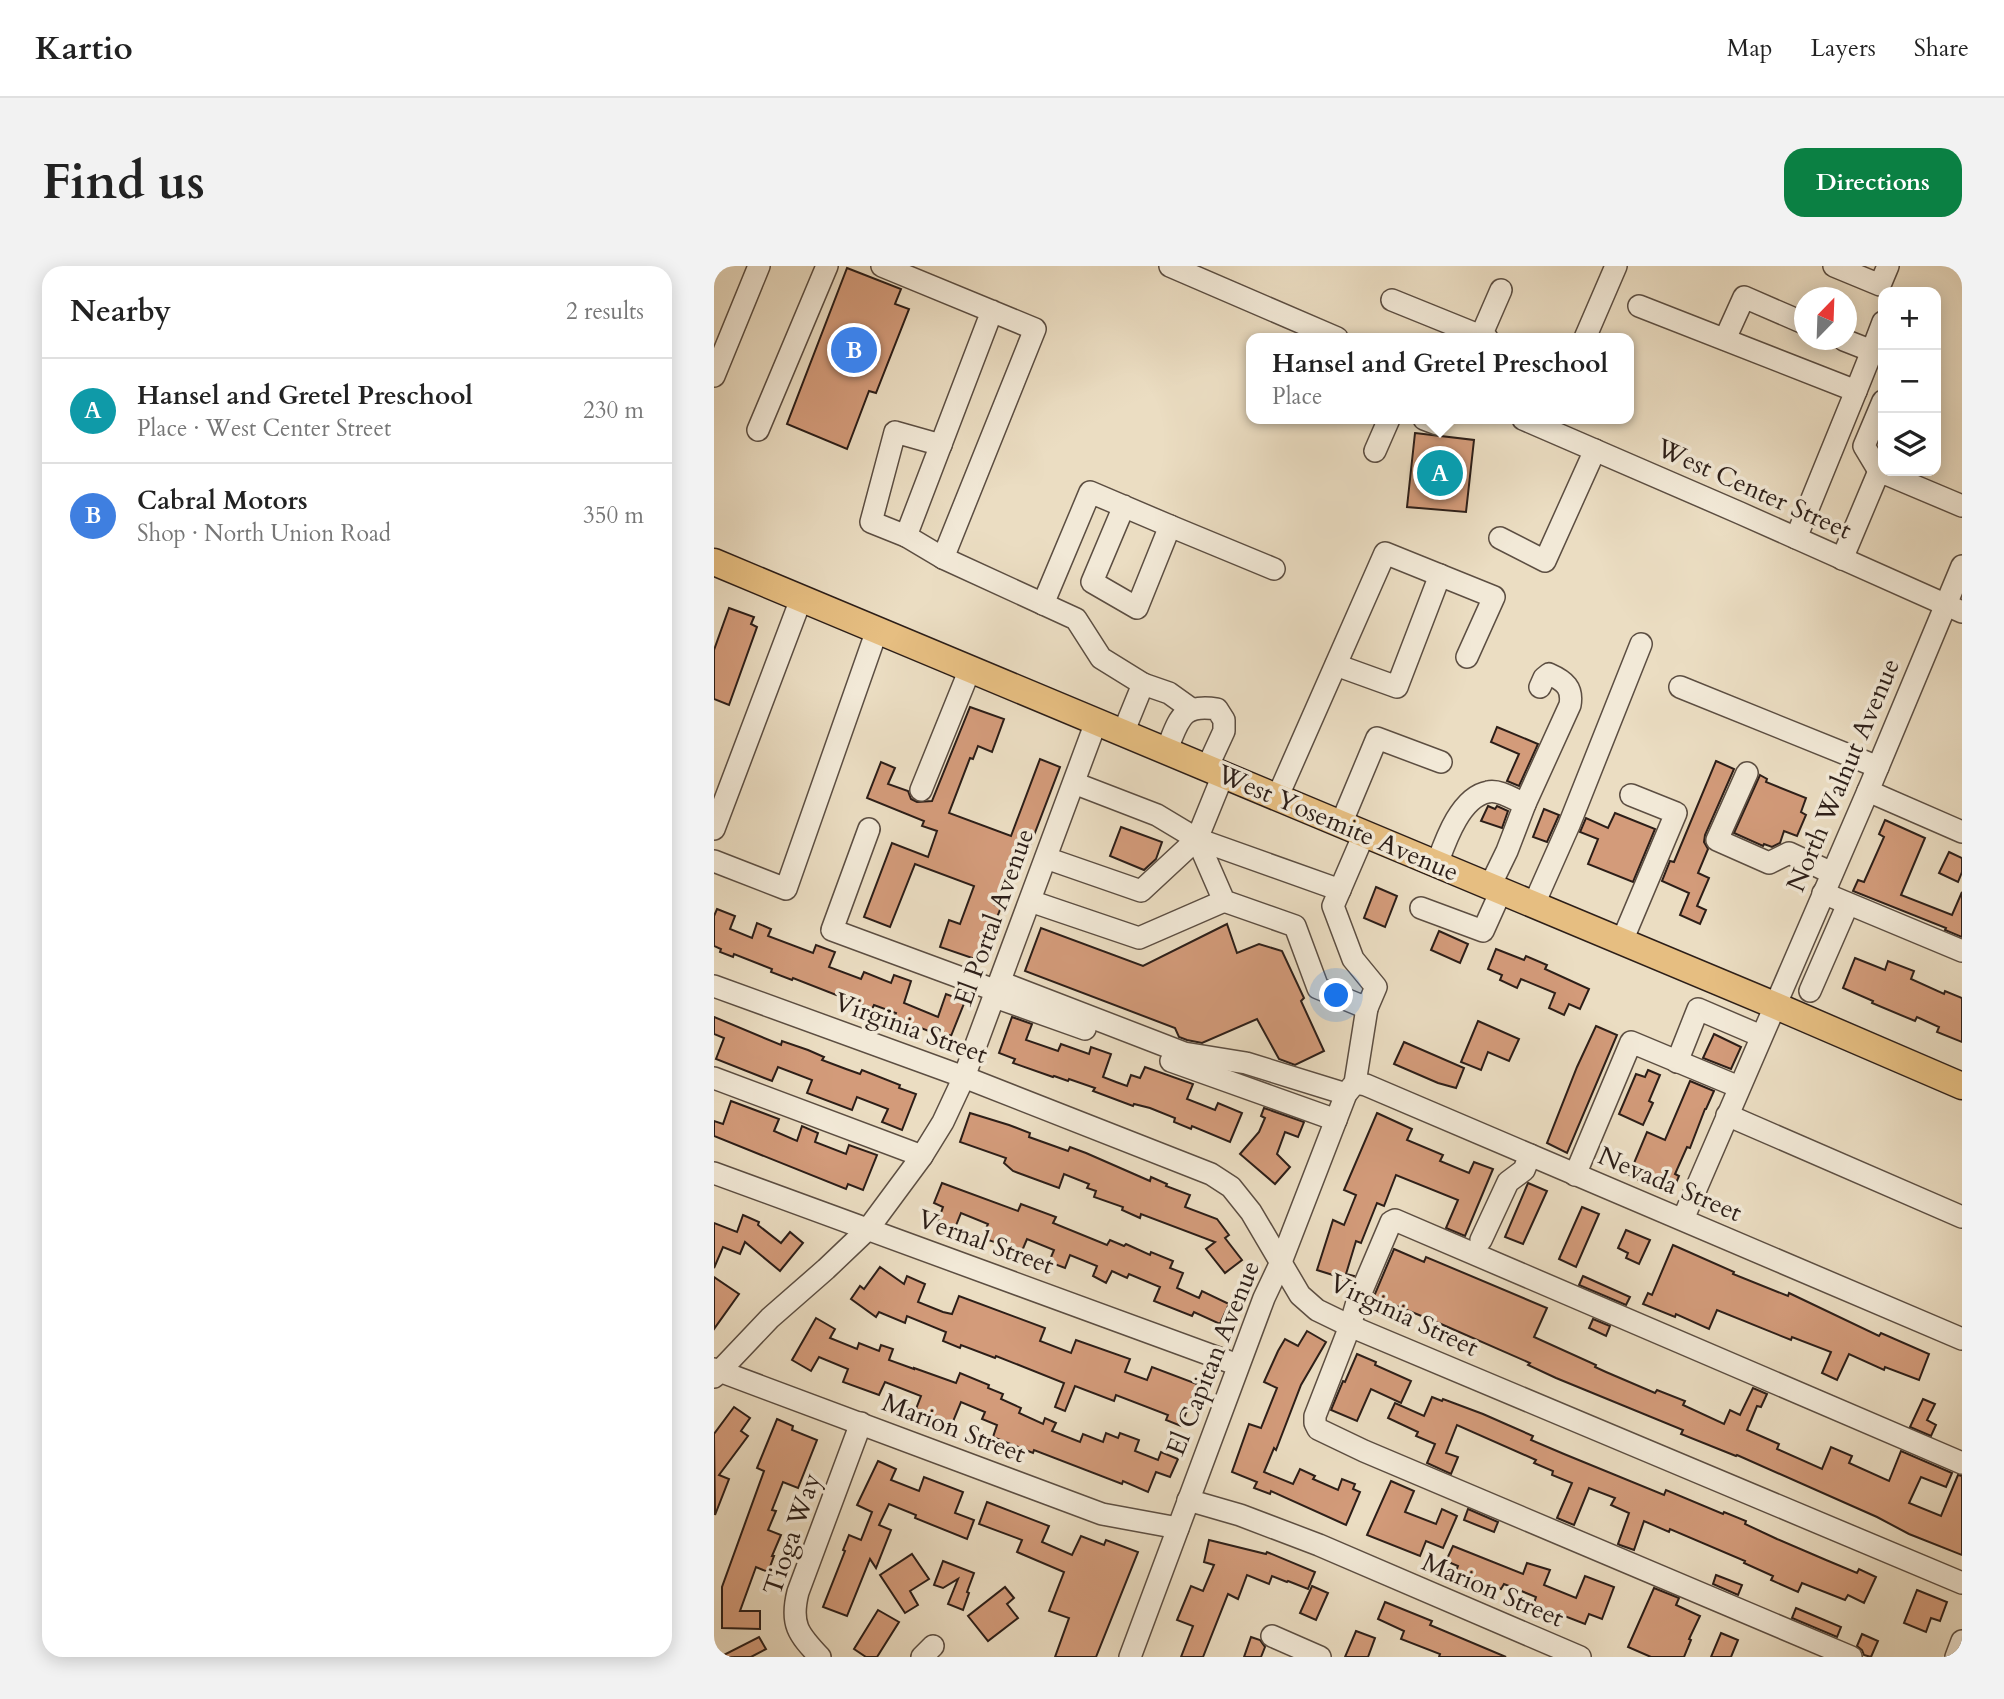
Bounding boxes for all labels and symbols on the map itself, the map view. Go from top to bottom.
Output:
north arrow [1794,287,1857,350]
pin: B [831,324,877,376]
street label: West Center Street [1650,430,1857,548]
pin: A [1417,447,1463,499]
street label: North Walnut Avenue [1778,653,1908,897]
street label: West Yosemite Avenue [1211,756,1464,890]
street label: El Portal Avenue [946,824,1042,1010]
your location [1319,978,1353,1012]
street label: Virginia Street [830,984,992,1072]
street label: Nevada Street [1593,1138,1747,1230]
street label: Vernal Street [913,1201,1059,1283]
street label: El Capitan Avenue [1158,1255,1268,1461]
street label: Virginia Street [1324,1265,1484,1365]
street label: Marion Street [877,1385,1031,1471]
street label: Tioga Way [755,1468,829,1600]
street label: Marion Street [1417,1544,1569,1636]

